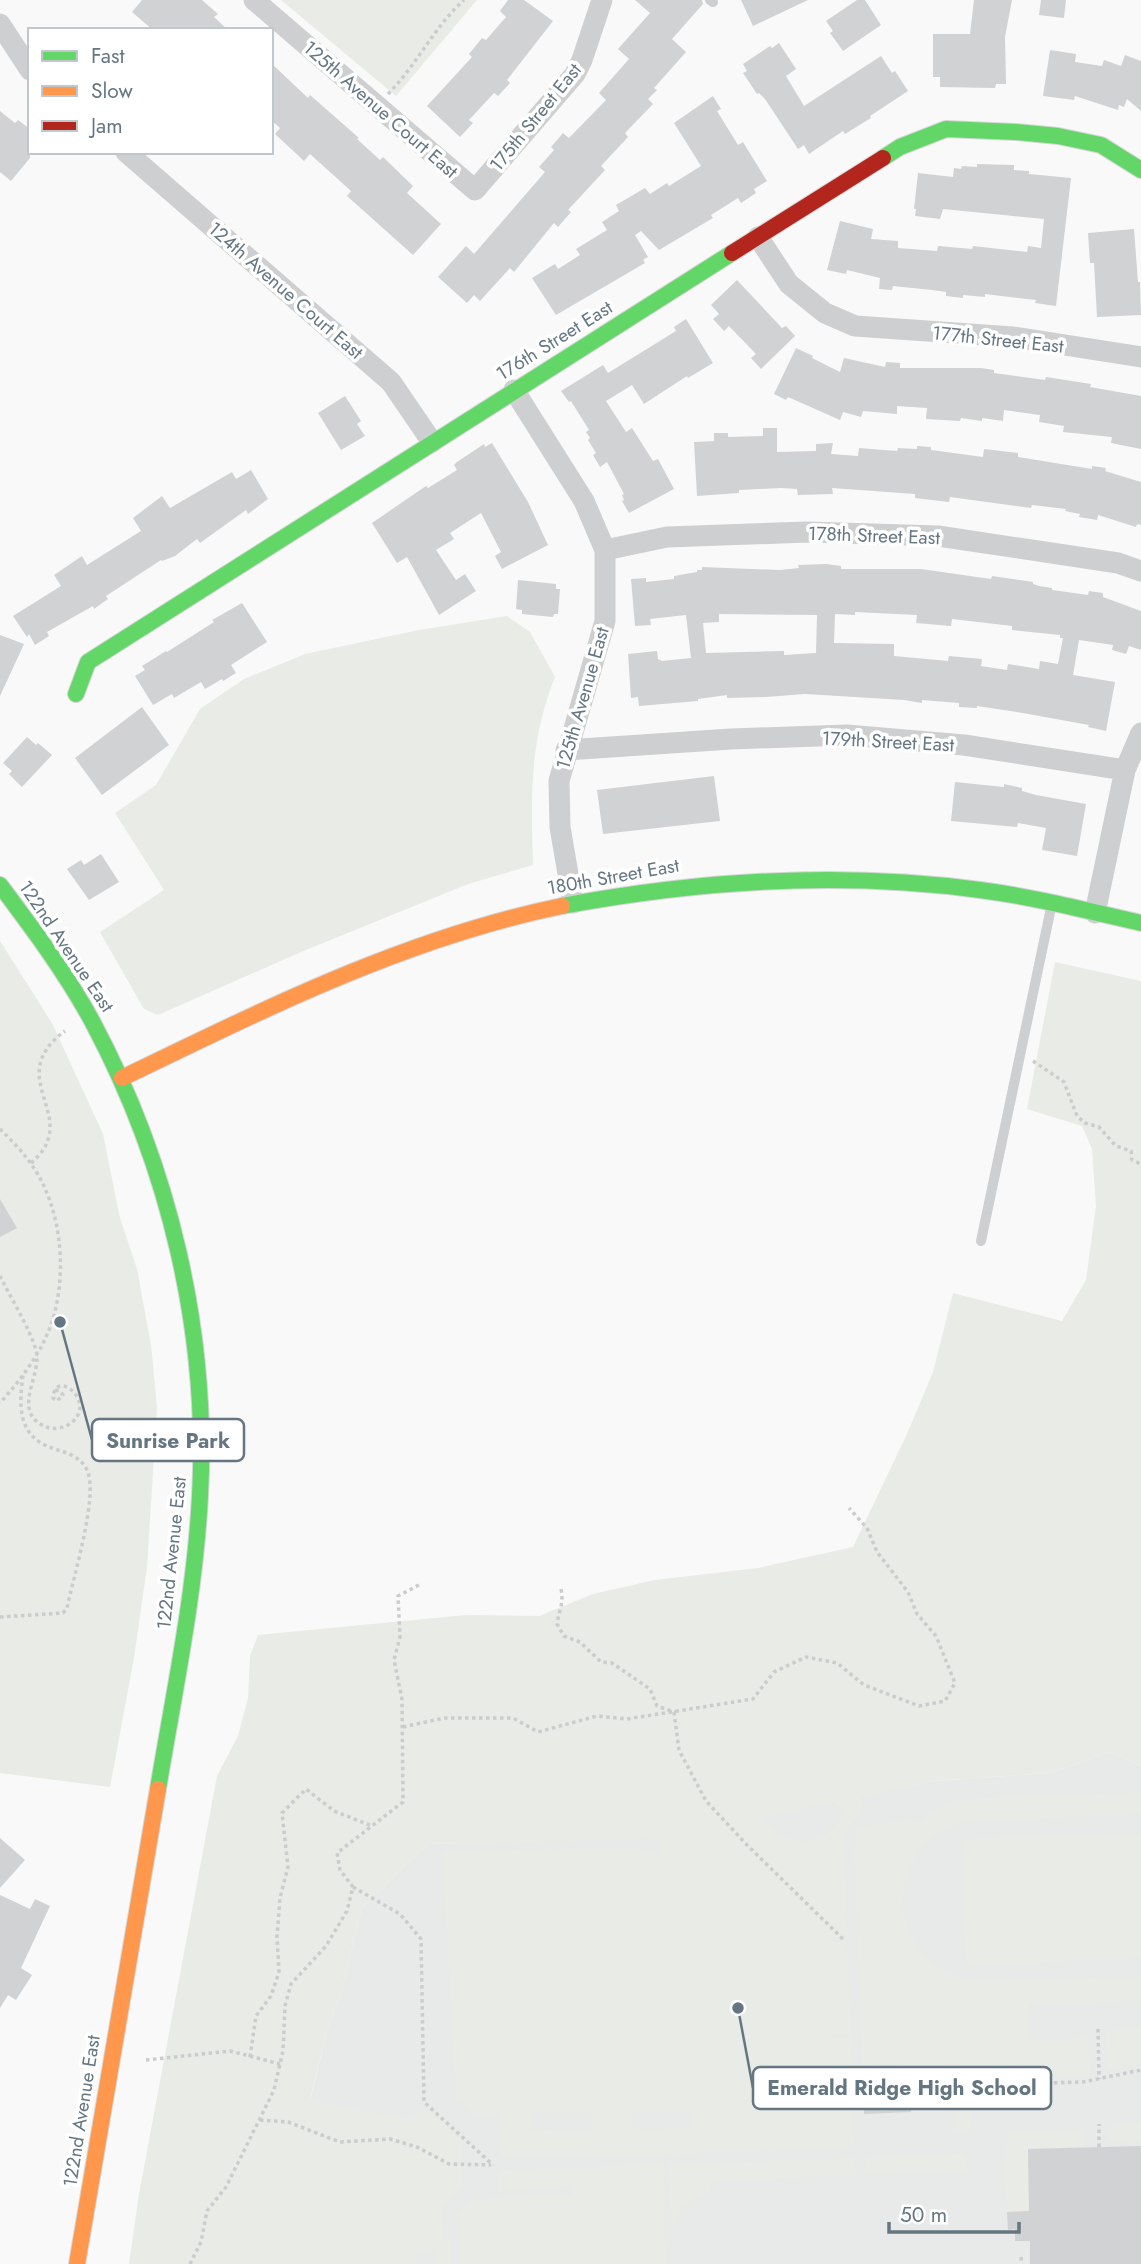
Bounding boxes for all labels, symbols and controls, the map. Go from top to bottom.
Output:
legend [28,28,273,154]
street label: 125th Avenue Court East [297,35,464,185]
text: Fast [91,41,124,71]
street label: 175th Street East [483,57,588,177]
text: Slow [91,76,133,106]
text: Jam [88,111,123,141]
street label: 124th Avenue Court East [202,215,369,366]
street label: 176th Street East [491,294,618,387]
street label: 177th Street East [931,319,1065,360]
street label: 178th Street East [808,520,941,551]
street label: 125th Avenue East [549,623,616,773]
street label: 179th Street East [821,725,955,758]
street label: 180th Street East [545,852,682,901]
street label: 122nd Avenue East [13,875,121,1018]
callout: Sunrise Park [92,1419,244,1461]
text: Sunrise Park [106,1426,230,1456]
street label: 122nd Avenue East [150,1475,193,1631]
street label: 122nd Avenue East [56,2033,107,2189]
callout: Emerald Ridge High School [753,2067,1051,2109]
text: Emerald Ridge High School [767,2073,1037,2103]
scale bar [889,2190,1018,2234]
text: 50 m [900,2200,947,2230]

